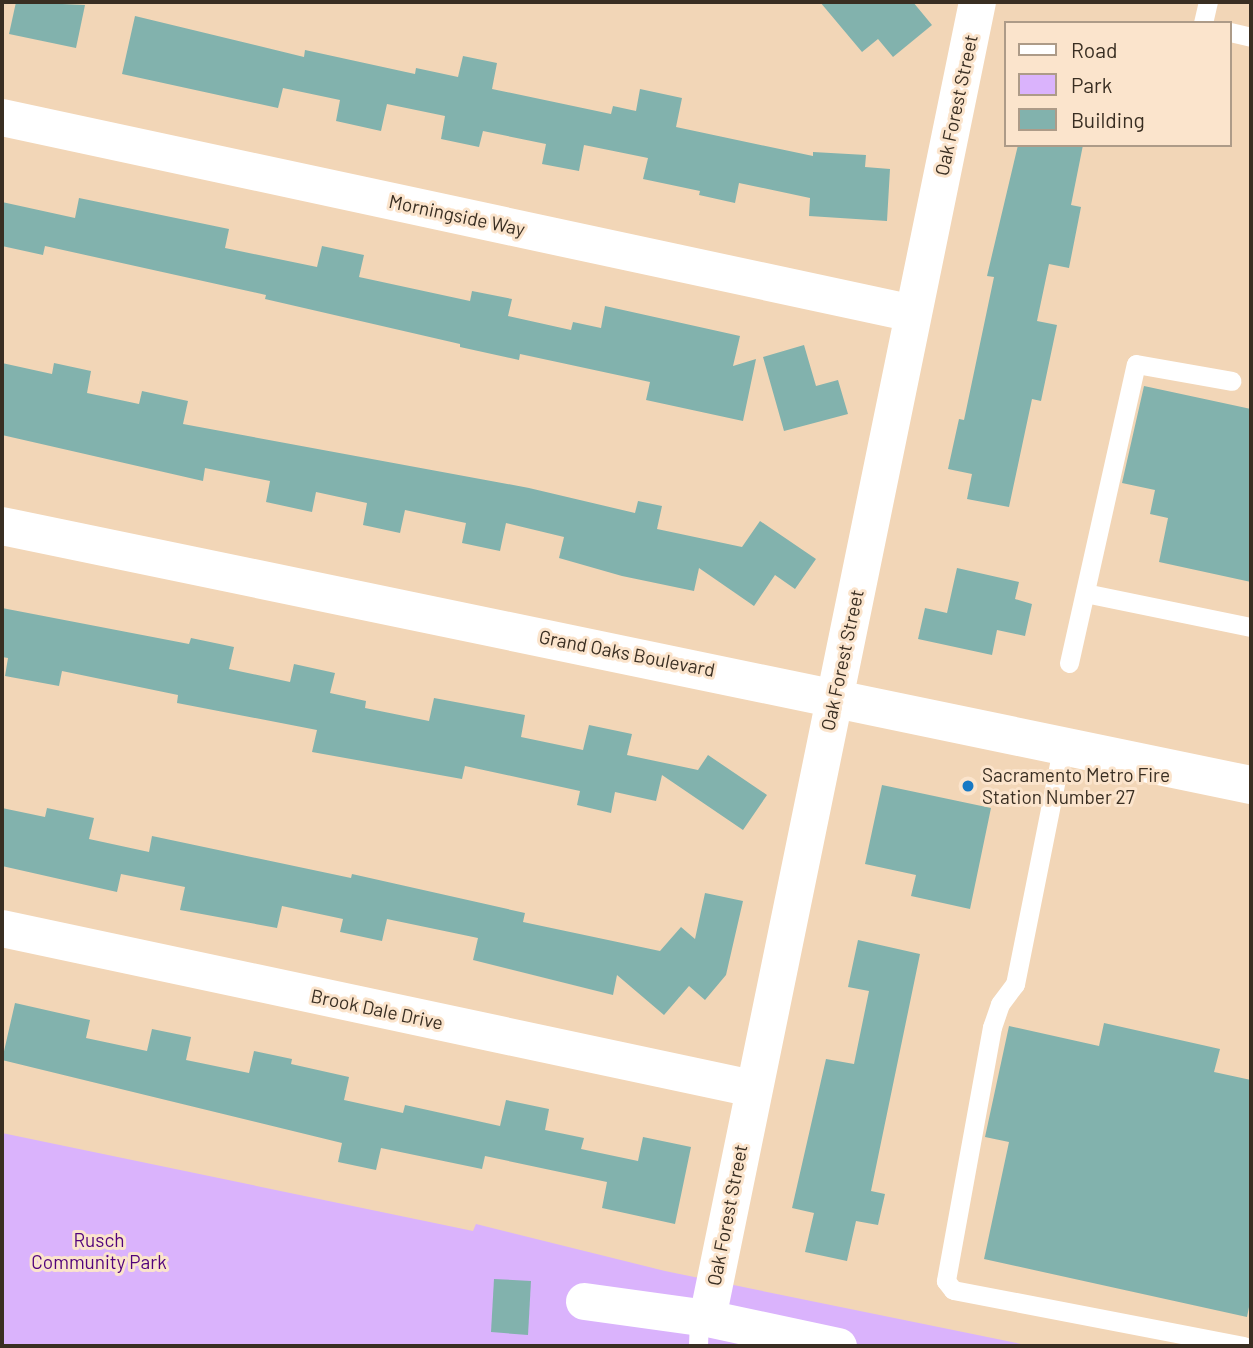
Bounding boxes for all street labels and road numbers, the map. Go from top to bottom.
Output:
street label: Oak Forest Street [930,32,982,178]
street label: Morningside Way [387,189,527,241]
street label: Oak Forest Street [816,587,868,733]
street label: Grand Oaks Boulevard [537,625,717,681]
street label: Brook Dale Drive [309,984,445,1034]
street label: Oak Forest Street [702,1142,752,1288]

